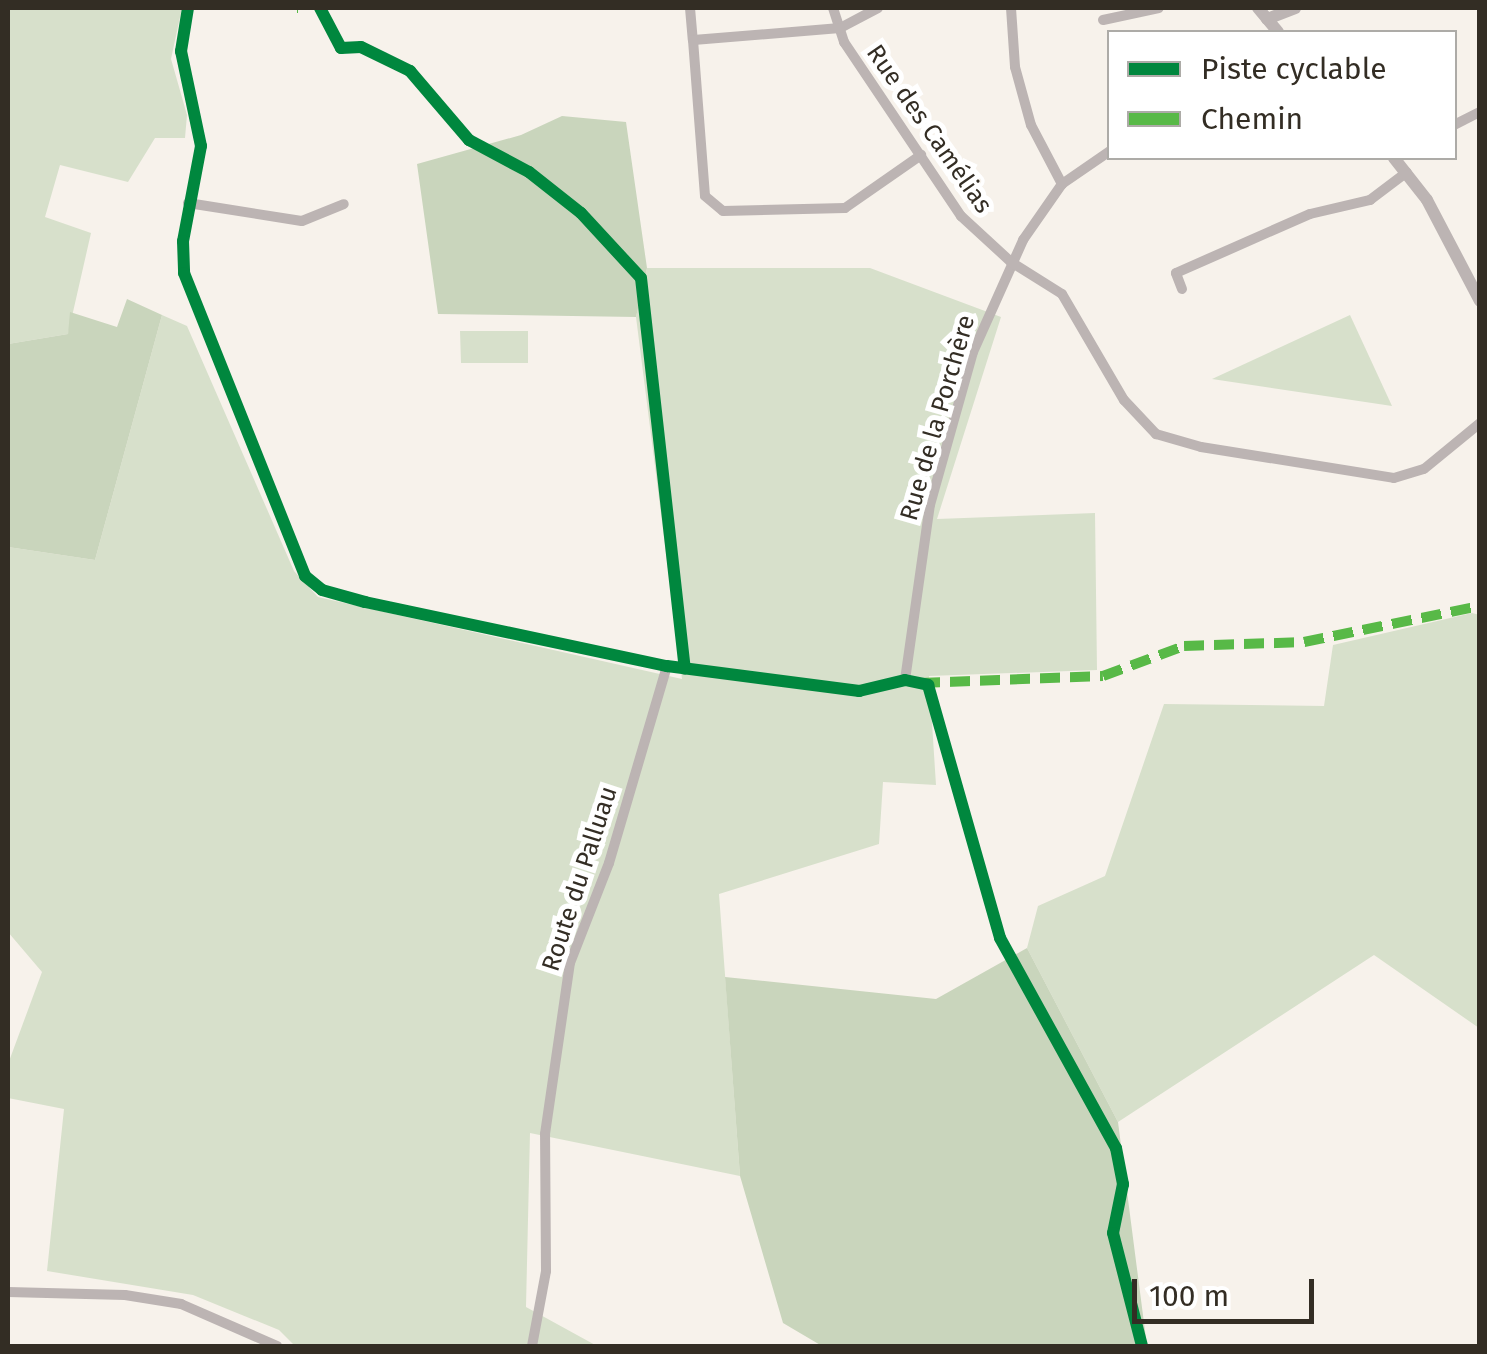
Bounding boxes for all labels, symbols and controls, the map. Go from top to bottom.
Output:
legend [1107,30,1457,160]
street label: Rue des Camélias [860,39,998,219]
text: Piste cyclable [1201,51,1387,87]
text: Chemin [1201,101,1303,137]
street label: Rue de la Porchère [894,312,982,524]
street label: Route du Palluau [536,783,624,975]
scale bar [1137,1259,1320,1321]
text: 100 m [1149,1278,1229,1314]

